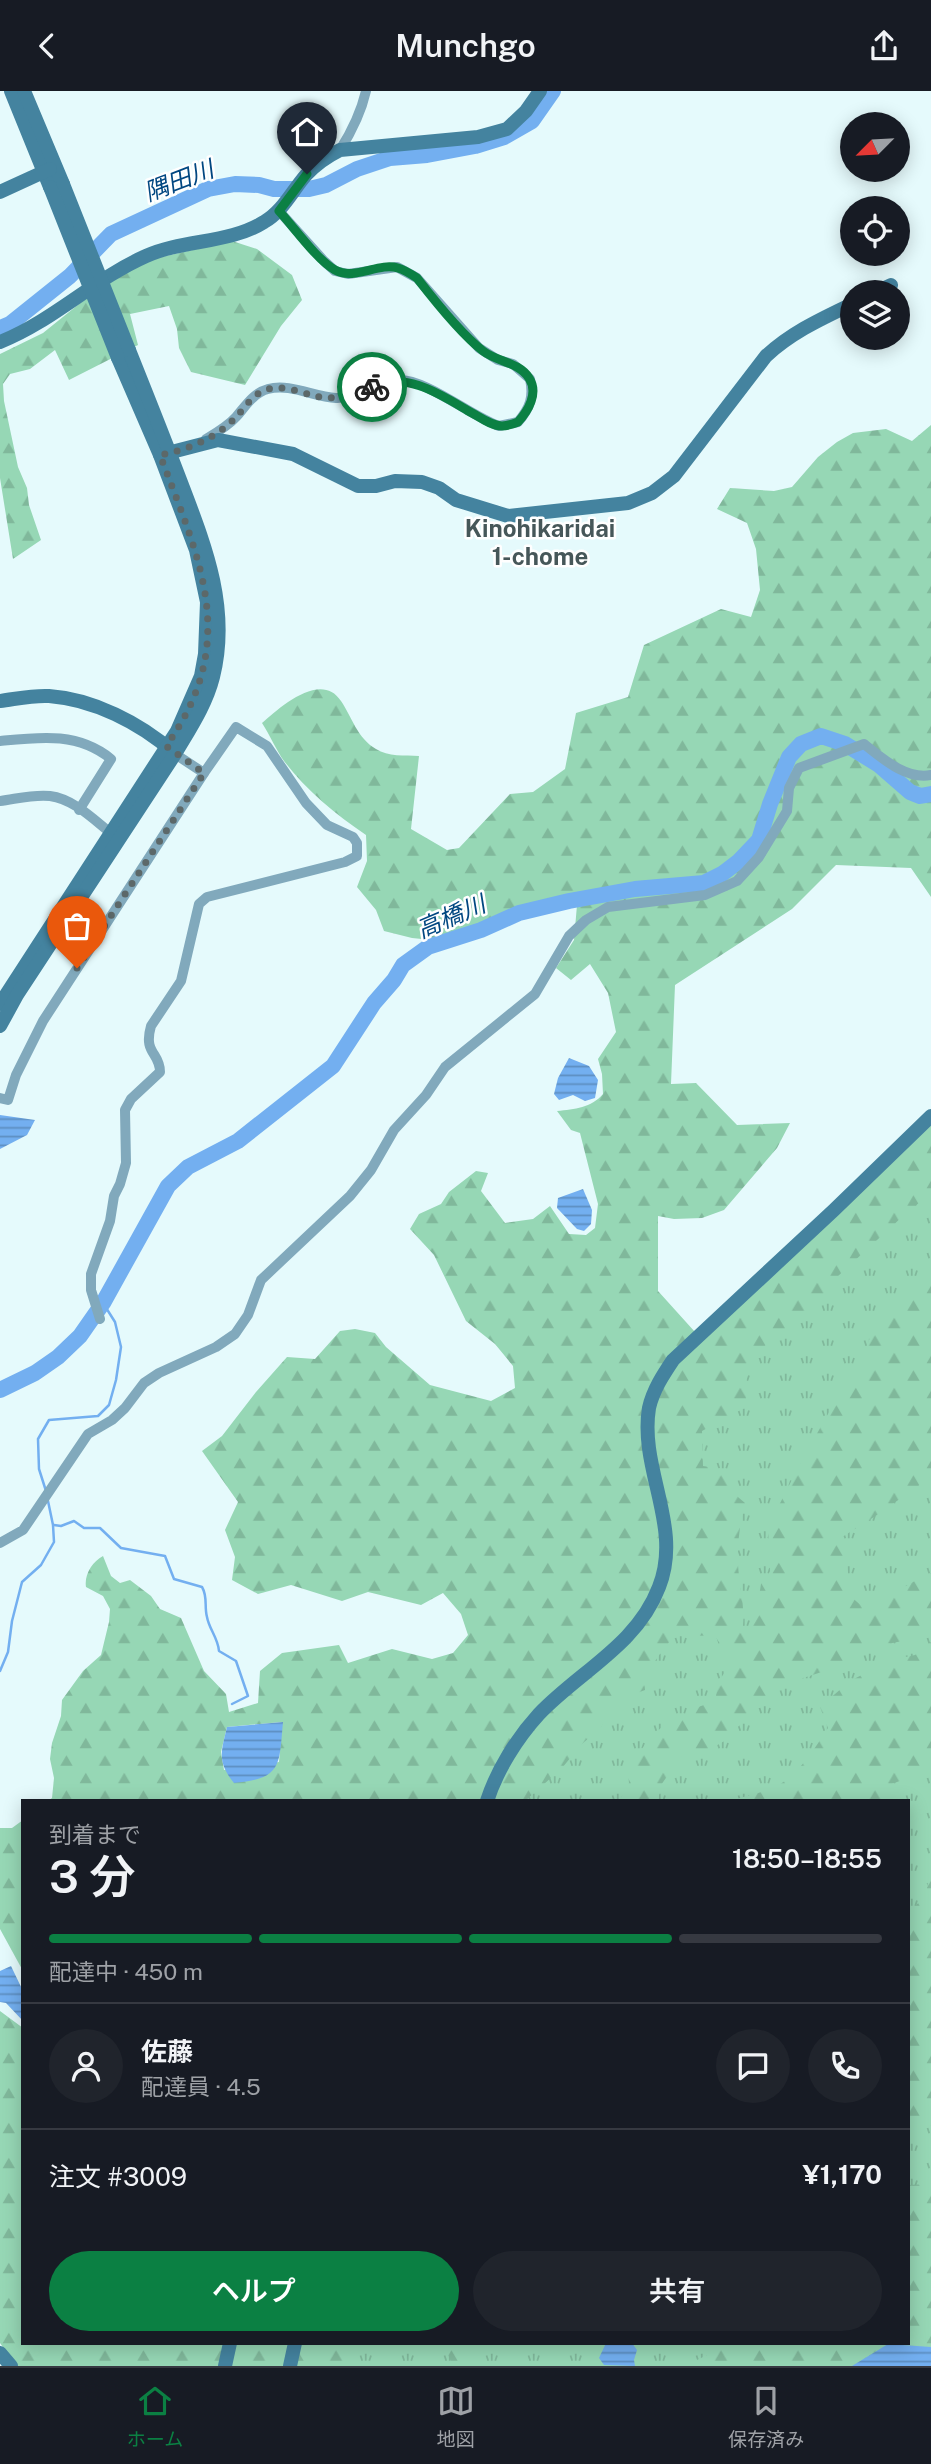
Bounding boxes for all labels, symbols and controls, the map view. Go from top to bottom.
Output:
icon: back [28,27,66,65]
text: Munchgo [395,27,536,64]
icon: share [865,27,903,65]
pin [277,102,337,174]
north arrow [840,112,910,182]
map controls [840,112,910,350]
icon: home [288,113,326,151]
water label: 隅田川 [140,153,220,206]
button: locate [840,196,910,266]
button: layers [840,280,910,350]
courier [337,352,407,422]
icon: bike [353,368,391,406]
district label: Kinohikaridai 1-chome [465,514,615,570]
water label: 高橋川 [412,888,492,943]
pin [47,896,107,968]
icon: bag [58,907,96,945]
text: 到着まで [49,1821,141,1848]
text: 18:50–18:55 [732,1843,882,1874]
text: 3 分 [49,1849,136,1903]
text: 配達中 · 450 m [49,1958,203,1985]
button: person [49,2029,123,2103]
button: chat [716,2029,790,2103]
button: phone [808,2029,882,2103]
text: 佐藤 [141,2036,193,2067]
text: 配達員 · 4.5 [141,2073,261,2100]
text: ¥1,170 [803,2159,882,2190]
text: 注文 #3009 [49,2161,187,2192]
button: ヘルプ [49,2251,459,2331]
button: 共有 [473,2251,882,2331]
tab: ホーム [127,2382,183,2451]
tab: 地図 [437,2382,475,2451]
tab: 保存済み [728,2382,804,2451]

